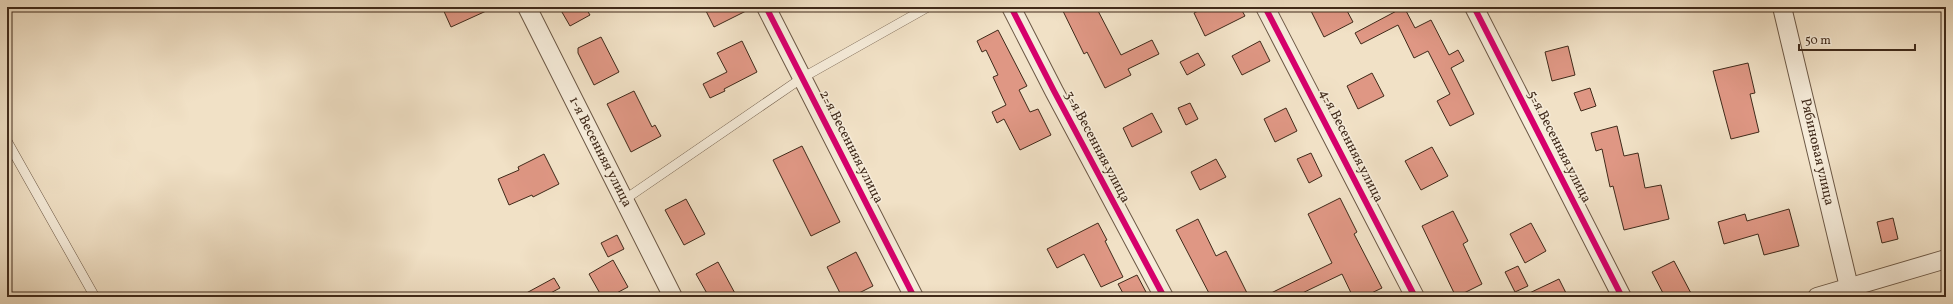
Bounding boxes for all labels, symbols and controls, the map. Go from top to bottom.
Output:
scale bar [1799,26,1915,52]
text: 50 m [1805,33,1831,49]
street label: 4-я Весенняя улица [1314,86,1388,206]
street label: 2-я Весенняя улица [814,87,888,207]
street label: 5-я Весенняя улица [1522,87,1596,207]
street label: 3-я Весенняя улица [1059,88,1135,206]
street label: 1-я Весенняя улица [564,93,636,211]
street label: Рябиновая улица [1795,97,1839,207]

